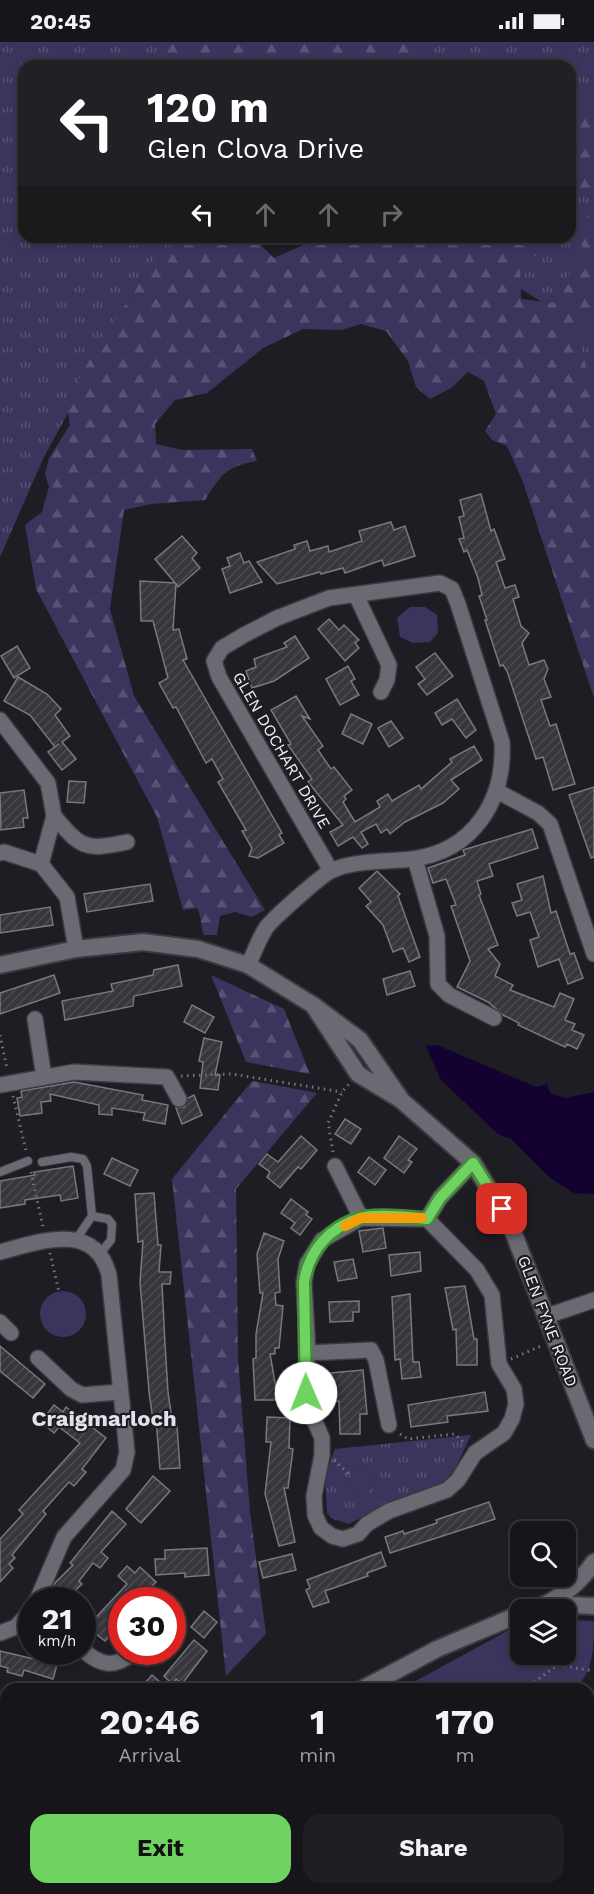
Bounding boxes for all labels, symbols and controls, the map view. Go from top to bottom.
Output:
text: 20:45 [30,9,91,34]
text: 120 m [147,83,269,132]
icon: left [48,84,126,162]
text: Glen Clova Drive [147,133,364,165]
icon: left [186,198,219,231]
icon: ahead [249,198,282,231]
icon: ahead [312,198,345,231]
icon: right [375,198,408,231]
street label: GLEN DOCHART DRIVE [229,668,334,832]
pin [476,1183,527,1234]
icon: arrive [485,1192,518,1225]
street label: GLEN FYNE ROAD [514,1253,581,1389]
position arrow [274,1361,338,1425]
district label: Craigmarloch [31,1406,177,1431]
map controls [510,1521,576,1665]
button: search [510,1521,576,1587]
speed limit sign: 30 [108,1587,186,1665]
button: layers [510,1599,576,1665]
text: 21 [42,1601,72,1636]
text: km/h [38,1632,76,1650]
text: 20:46 [99,1701,200,1743]
text: 1 [310,1701,325,1743]
text: 170 [435,1701,495,1743]
text: Arrival [118,1743,181,1767]
text: min [299,1743,336,1767]
text: m [455,1743,475,1767]
button: Exit [30,1814,291,1883]
button: Share [303,1814,564,1883]

